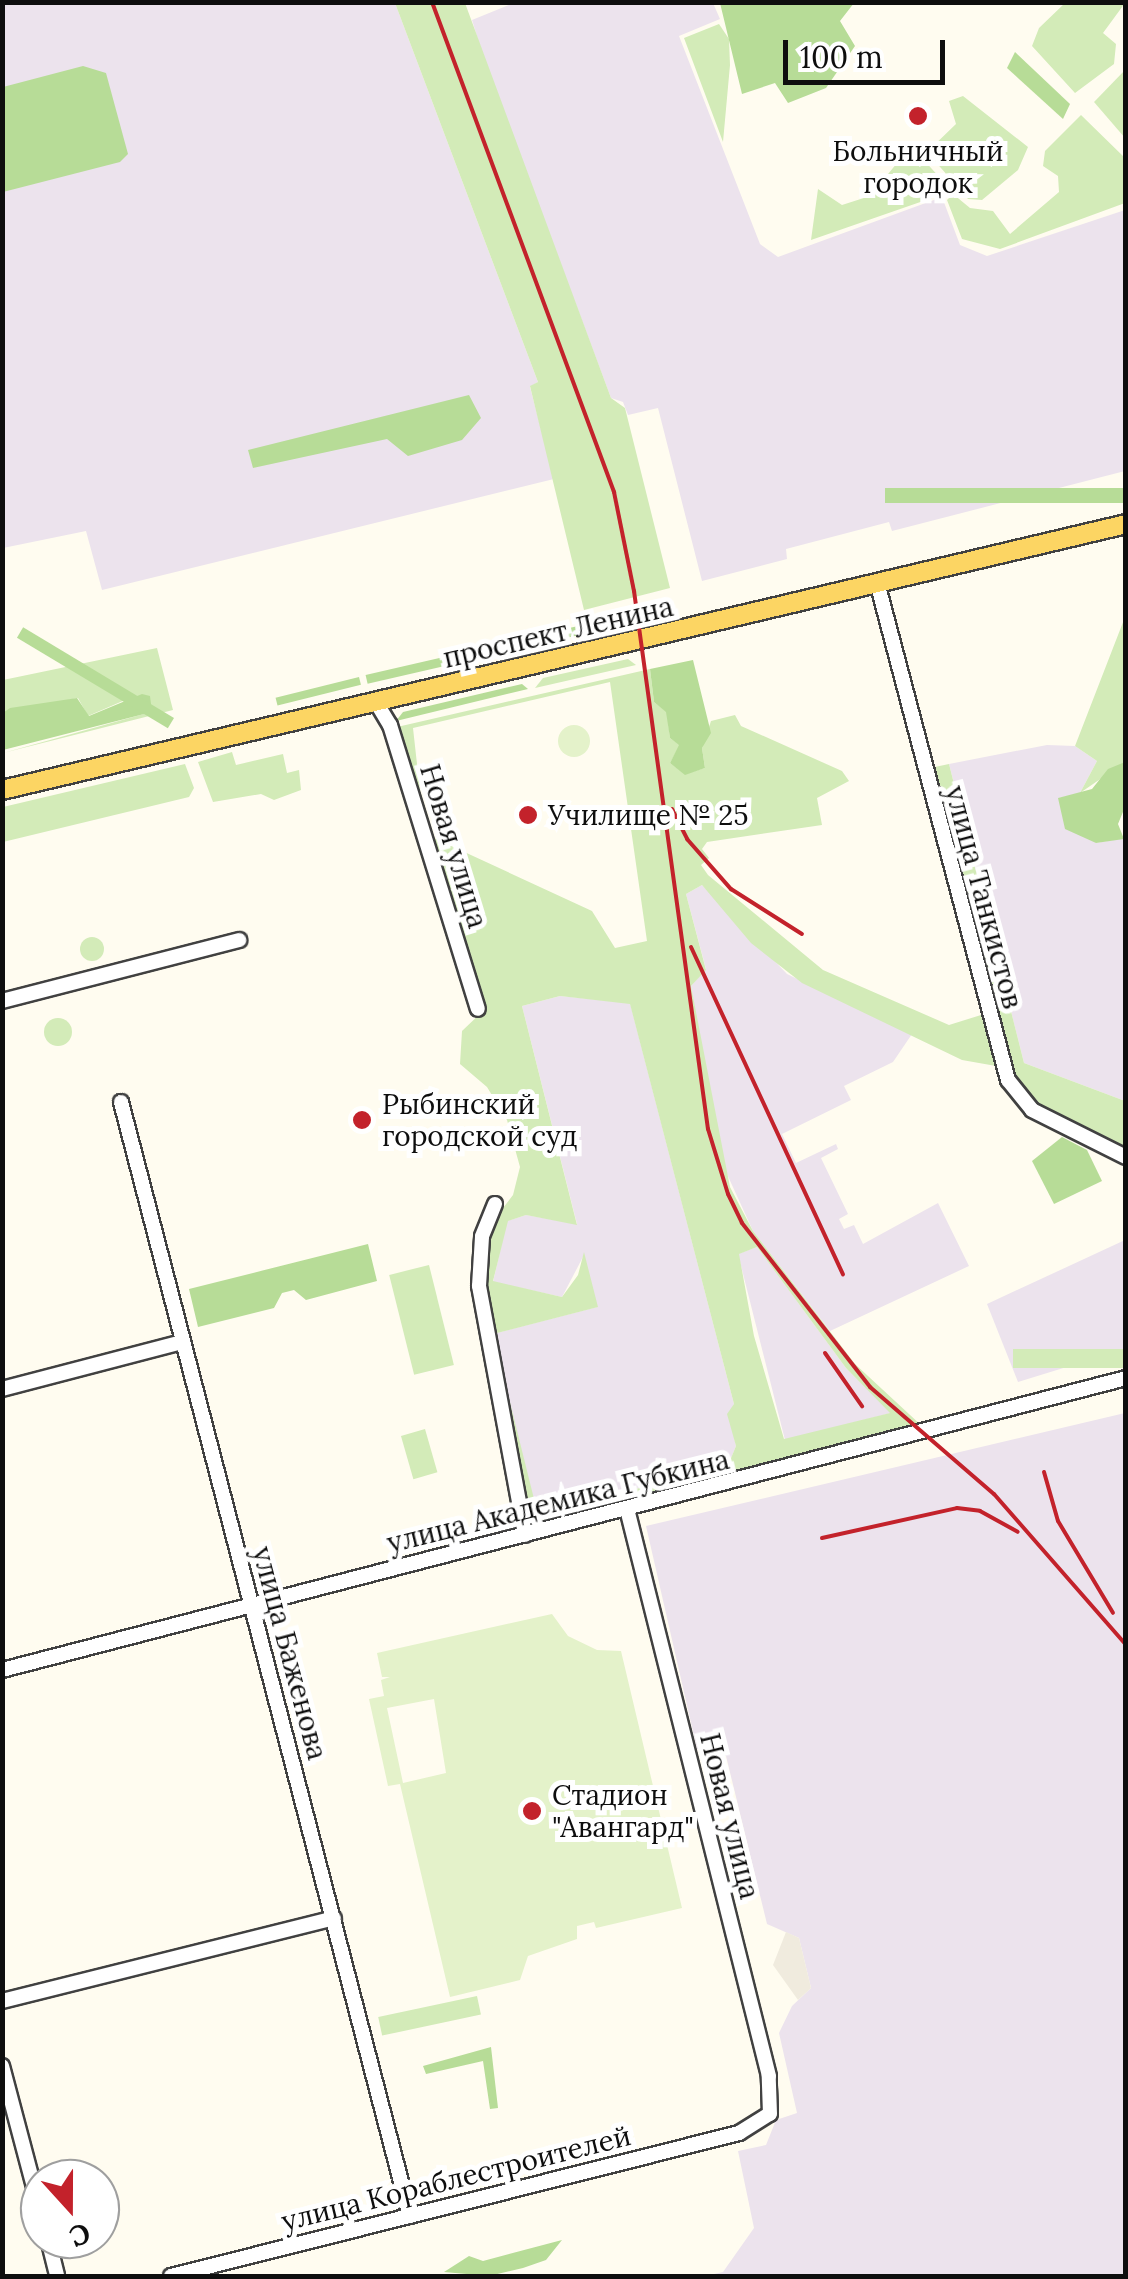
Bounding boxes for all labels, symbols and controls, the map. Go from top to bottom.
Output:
scale bar [788,20,950,82]
text: 100 m [800,38,883,76]
marker: Больничный городок [905,103,931,129]
place label: Больничный городок [833,134,1003,200]
street label: проспект Ленина [440,589,676,675]
street label: Новая улица [413,760,495,932]
street label: улица Танкистов [938,782,1030,1012]
place label: Училище № 25 [548,798,748,832]
marker: Училище № 25 [517,804,539,826]
place label: Рыбинский городской суд [382,1087,577,1153]
marker: Рыбинский городской суд [351,1109,373,1131]
street label: улица Академика Губкина [383,1442,733,1560]
street label: улица Баженова [245,1543,335,1763]
street label: Новая улица [693,1730,767,1902]
place label: Стадион "Авангард" [552,1778,694,1844]
marker: Стадион "Авангард" [521,1800,543,1822]
street label: улица Кораблестроителей [278,2118,634,2238]
north arrow [20,2159,120,2259]
text: С [65,2215,95,2255]

